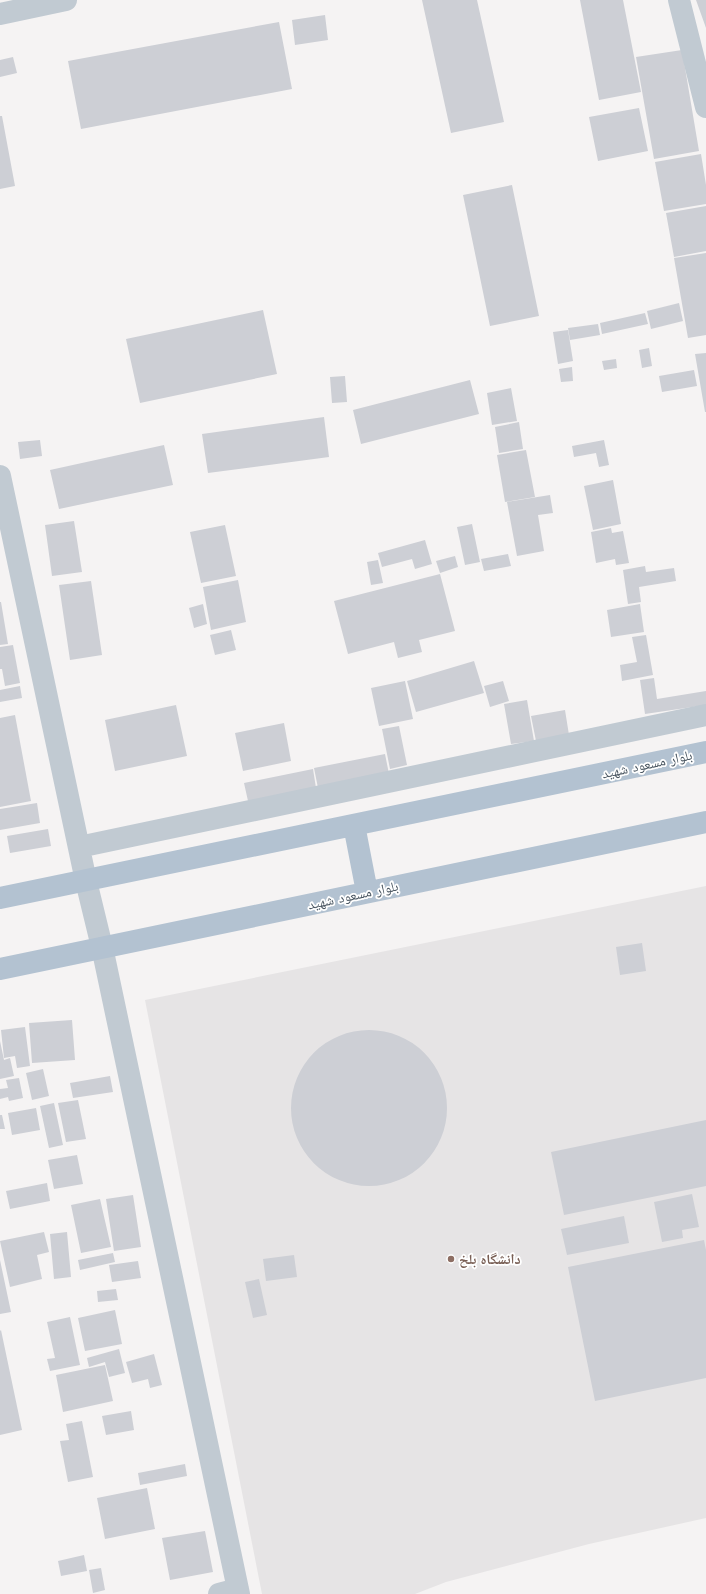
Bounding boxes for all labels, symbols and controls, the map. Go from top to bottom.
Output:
street label: بلوار مسعود شهید [600,747,694,782]
street label: بلوار مسعود شهید [306,878,400,913]
place label: دانشگاه بلخ [459,1251,521,1268]
marker: دانشگاه بلخ [446,1254,456,1264]

